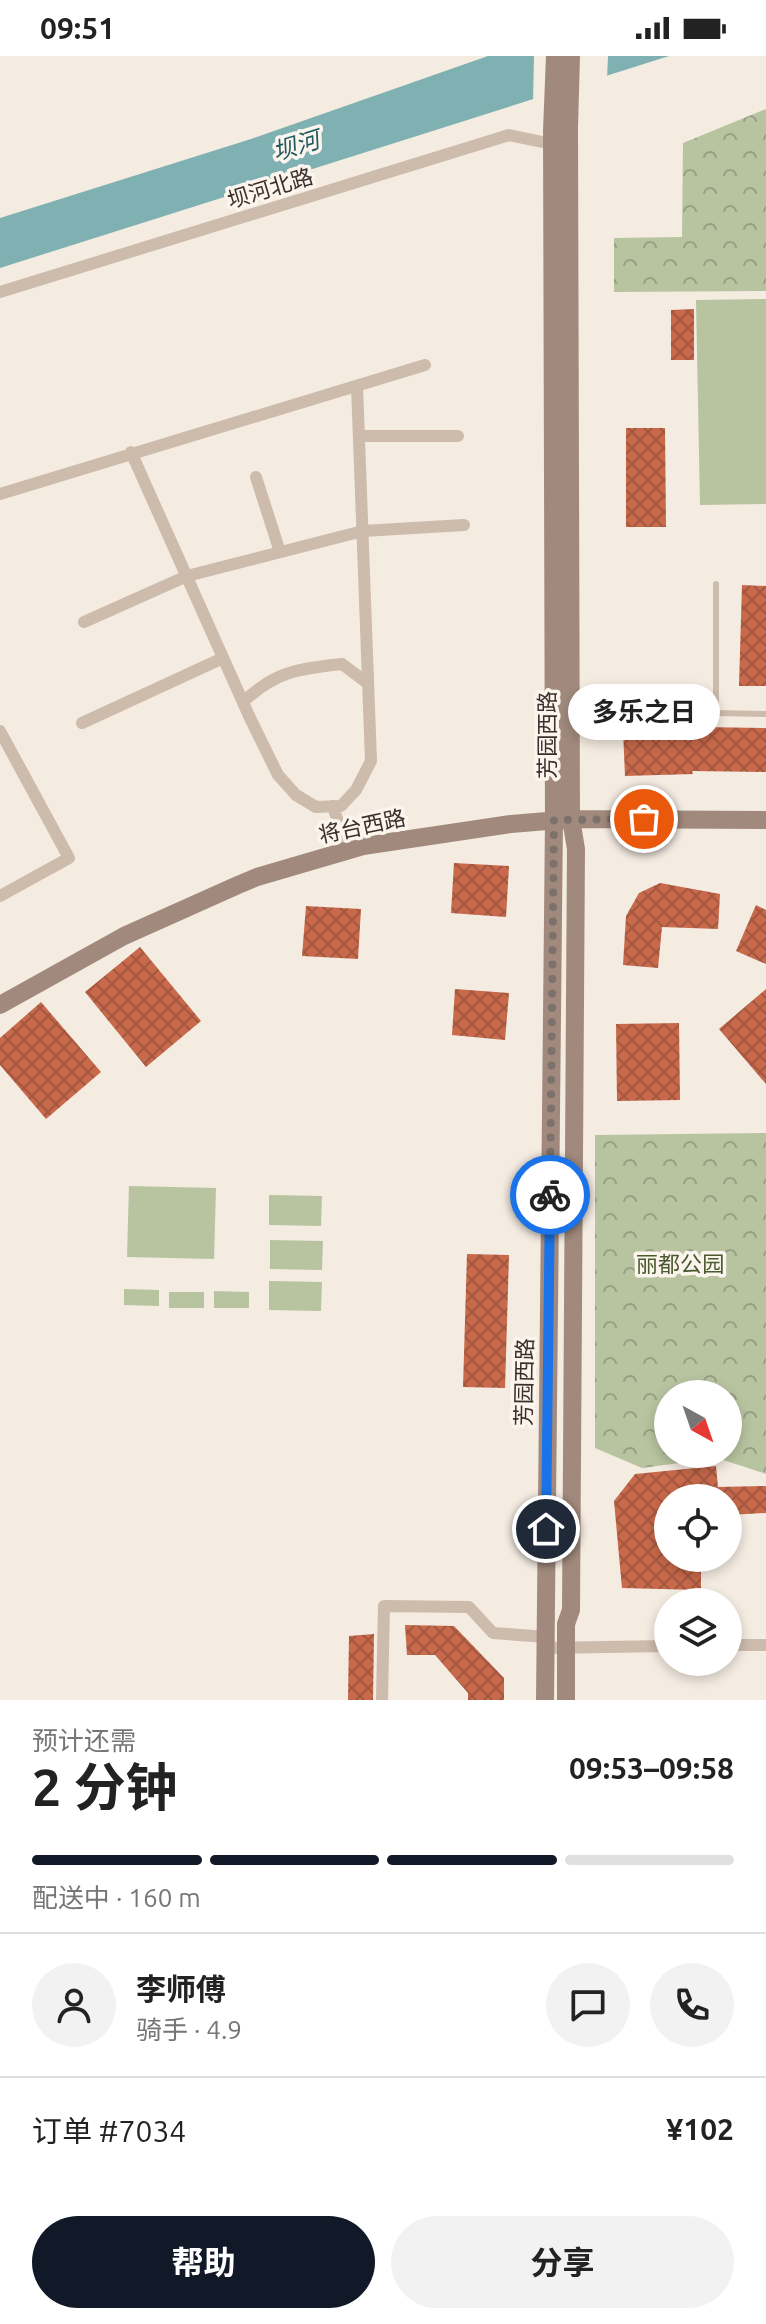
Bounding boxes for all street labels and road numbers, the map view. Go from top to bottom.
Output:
street label: 坝河北路 [224,163,316,212]
street label: 芳园西路 [534,691,559,779]
street label: 将台西路 [316,804,408,847]
street label: 芳园西路 [510,1338,537,1426]

